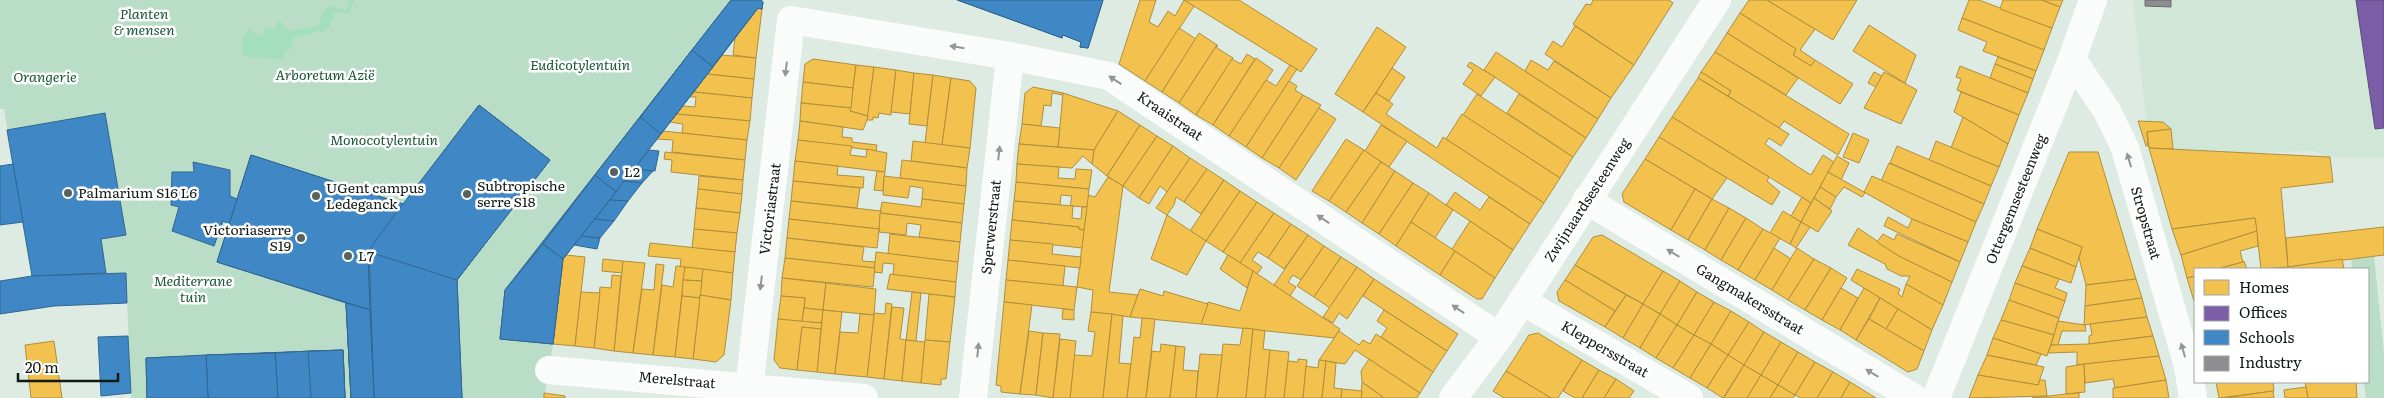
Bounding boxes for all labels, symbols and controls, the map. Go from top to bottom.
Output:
park label: Planten & mensen [113,3,175,39]
one-way arrow [949,43,965,51]
park label: Eudicotylentuin [530,54,631,74]
one-way arrow [782,61,790,77]
park label: Arboretum Azië [275,64,375,84]
park label: Orangerie [13,66,77,86]
one-way arrow [1109,76,1122,85]
street label: Kraaistraat [1134,86,1208,145]
park label: Monocotylentuin [330,129,439,149]
street label: Ottergemsesteenweg [1980,130,2050,267]
street label: Zwijnaardsesteenweg [1539,133,1634,265]
one-way arrow [996,145,1004,161]
one-way arrow [2124,153,2132,168]
place label: L2 [624,161,640,181]
street label: Victoriastraat [753,161,785,256]
marker: L2 [608,166,620,178]
place label: Subtropische serre S18 [477,175,565,211]
place label: UGent campus Ledeganck [326,177,424,213]
street label: Sperwerstraat [975,178,1005,275]
place label: Palmarium S16 L6 [78,182,197,202]
street label: Stropstraat [2127,184,2167,262]
marker: Palmarium S16 L6 [62,187,74,199]
marker: Subtropische serre S18 [461,188,473,200]
marker: UGent campus Ledeganck [310,190,322,202]
one-way arrow [1317,214,1330,224]
place label: Victoriaserre S19 [203,219,291,255]
marker: Victoriaserre S19 [295,232,307,244]
place label: L7 [358,245,374,265]
one-way arrow [1666,248,1679,257]
marker: L7 [342,250,354,262]
street label: Gangmakersstraat [1693,258,1809,339]
legend [2194,268,2369,383]
park label: Mediterrane tuin [154,270,233,306]
one-way arrow [757,275,765,291]
text: Homes [2239,275,2289,298]
text: Offices [2239,300,2287,323]
one-way arrow [1452,304,1465,314]
street label: Kleppersstraat [1558,315,1653,381]
text: Schools [2239,325,2295,348]
one-way arrow [974,341,982,357]
one-way arrow [2179,343,2187,358]
scale bar [18,350,118,382]
text: Industry [2239,350,2302,373]
text: 20 m [25,355,59,378]
street label: Merelstraat [638,366,717,392]
one-way arrow [1866,368,1879,377]

